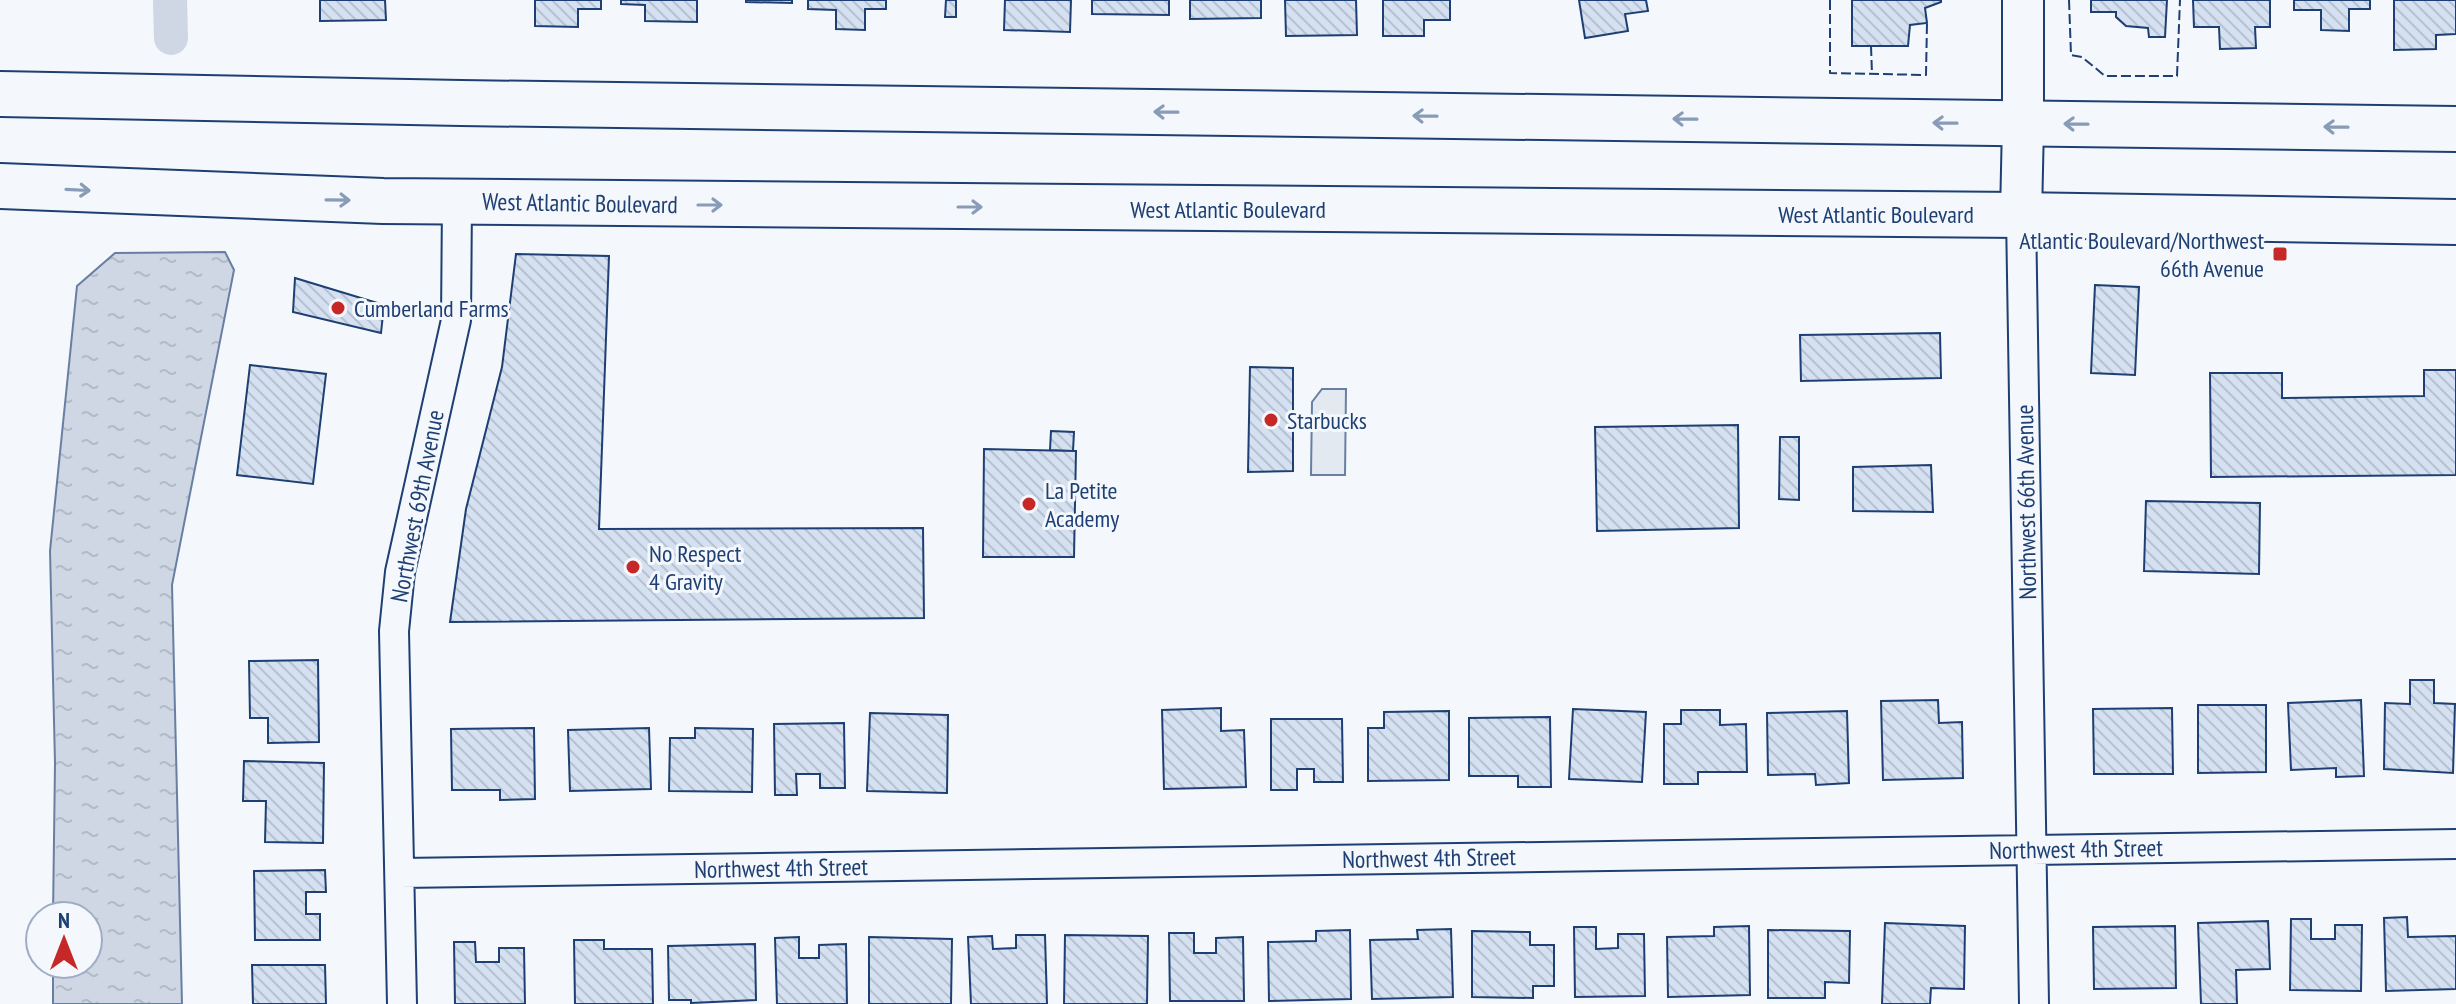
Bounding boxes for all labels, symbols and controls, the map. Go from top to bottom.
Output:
one-way arrow [1153,104,1180,120]
one-way arrow [1412,108,1439,123]
one-way arrow [1672,111,1699,127]
one-way arrow [1932,115,1959,131]
one-way arrow [2063,116,2090,132]
one-way arrow [2323,120,2350,135]
one-way arrow [64,182,91,197]
street label: West Atlantic Boulevard [482,186,678,220]
one-way arrow [324,193,351,208]
street label: West Atlantic Boulevard [1130,194,1326,225]
one-way arrow [696,197,723,213]
one-way arrow [956,199,983,215]
street label: West Atlantic Boulevard [1778,199,1974,230]
place label: Atlantic Boulevard/Northwest 66th Avenue [2019,225,2264,284]
marker: Atlantic Boulevard/Northwest 66th Avenue [2271,245,2289,263]
place label: Cumberland Farms [354,293,509,324]
marker: Cumberland Farms [329,299,347,317]
street label: Northwest 66th Avenue [2009,404,2043,600]
place label: Starbucks [1287,405,1367,436]
street label: Northwest 69th Avenue [383,407,451,605]
marker: Starbucks [1262,411,1280,429]
place label: La Petite Academy [1045,475,1119,534]
marker: La Petite Academy [1020,495,1038,513]
place label: No Respect 4 Gravity [649,538,742,597]
marker: No Respect 4 Gravity [624,558,642,576]
street label: Northwest 4th Street [1989,832,2164,866]
street label: Northwest 4th Street [1342,841,1517,875]
street label: Northwest 4th Street [694,851,869,885]
north arrow [24,900,104,980]
text: N [58,906,70,934]

